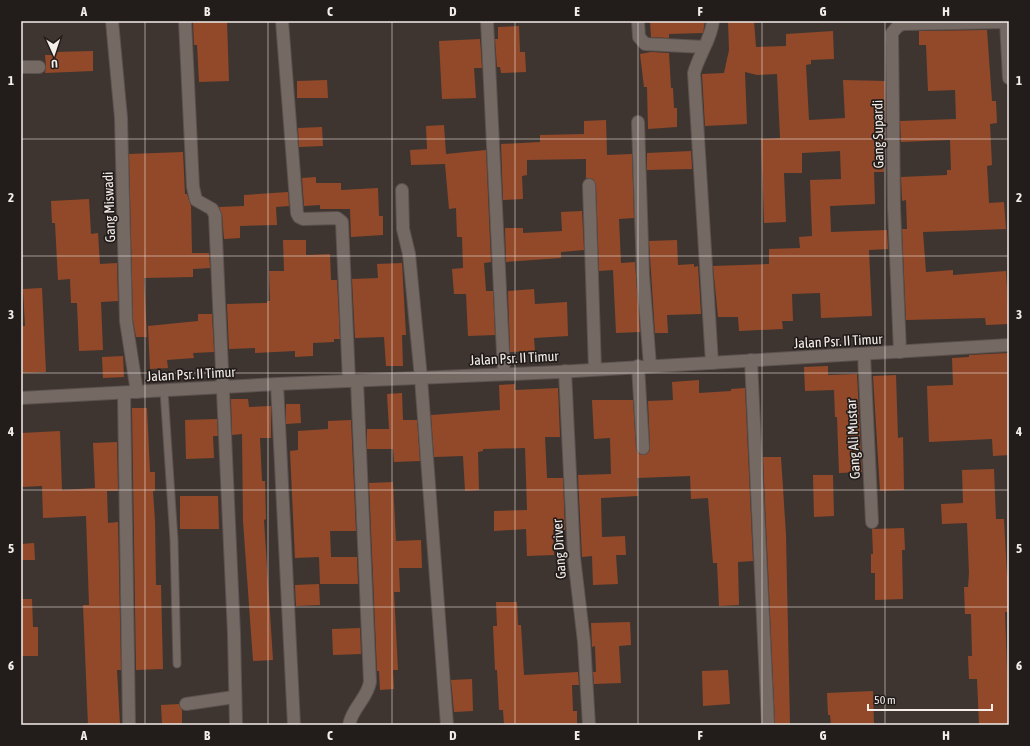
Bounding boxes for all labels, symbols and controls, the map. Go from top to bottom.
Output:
text: A [80,4,88,19]
text: B [204,4,211,19]
text: C [327,4,333,19]
text: D [449,4,457,19]
text: E [574,4,580,19]
text: F [697,4,703,19]
text: G [820,4,827,19]
text: H [942,4,950,19]
north arrow [34,34,74,74]
text: U [51,58,58,70]
text: 1 [8,73,14,88]
text: 1 [1016,73,1022,88]
street label: Gang Supardi [869,100,887,168]
street label: Gang Miswadi [100,171,118,243]
text: 2 [8,190,14,205]
text: 2 [1016,190,1022,205]
text: 3 [8,307,14,322]
text: 3 [1016,307,1022,322]
street label: Jalan Psr. II Timur [793,331,884,351]
street label: Jalan Psr. II Timur [469,348,560,368]
street label: Jalan Psr. II Timur [146,364,237,384]
street label: Gang Ali Mustar [843,398,863,479]
text: 4 [7,424,14,439]
text: 4 [1015,424,1022,439]
street label: Gang Driver [549,518,569,579]
text: 5 [8,541,14,556]
text: 5 [1016,541,1022,556]
text: 6 [8,658,14,673]
text: 6 [1016,658,1022,673]
scale bar [868,686,992,712]
text: 50 m [874,693,896,707]
text: A [80,728,88,743]
text: B [204,728,211,743]
text: C [327,728,333,743]
text: D [449,728,457,743]
text: E [574,728,580,743]
text: F [697,728,703,743]
text: G [820,728,827,743]
text: H [942,728,950,743]

